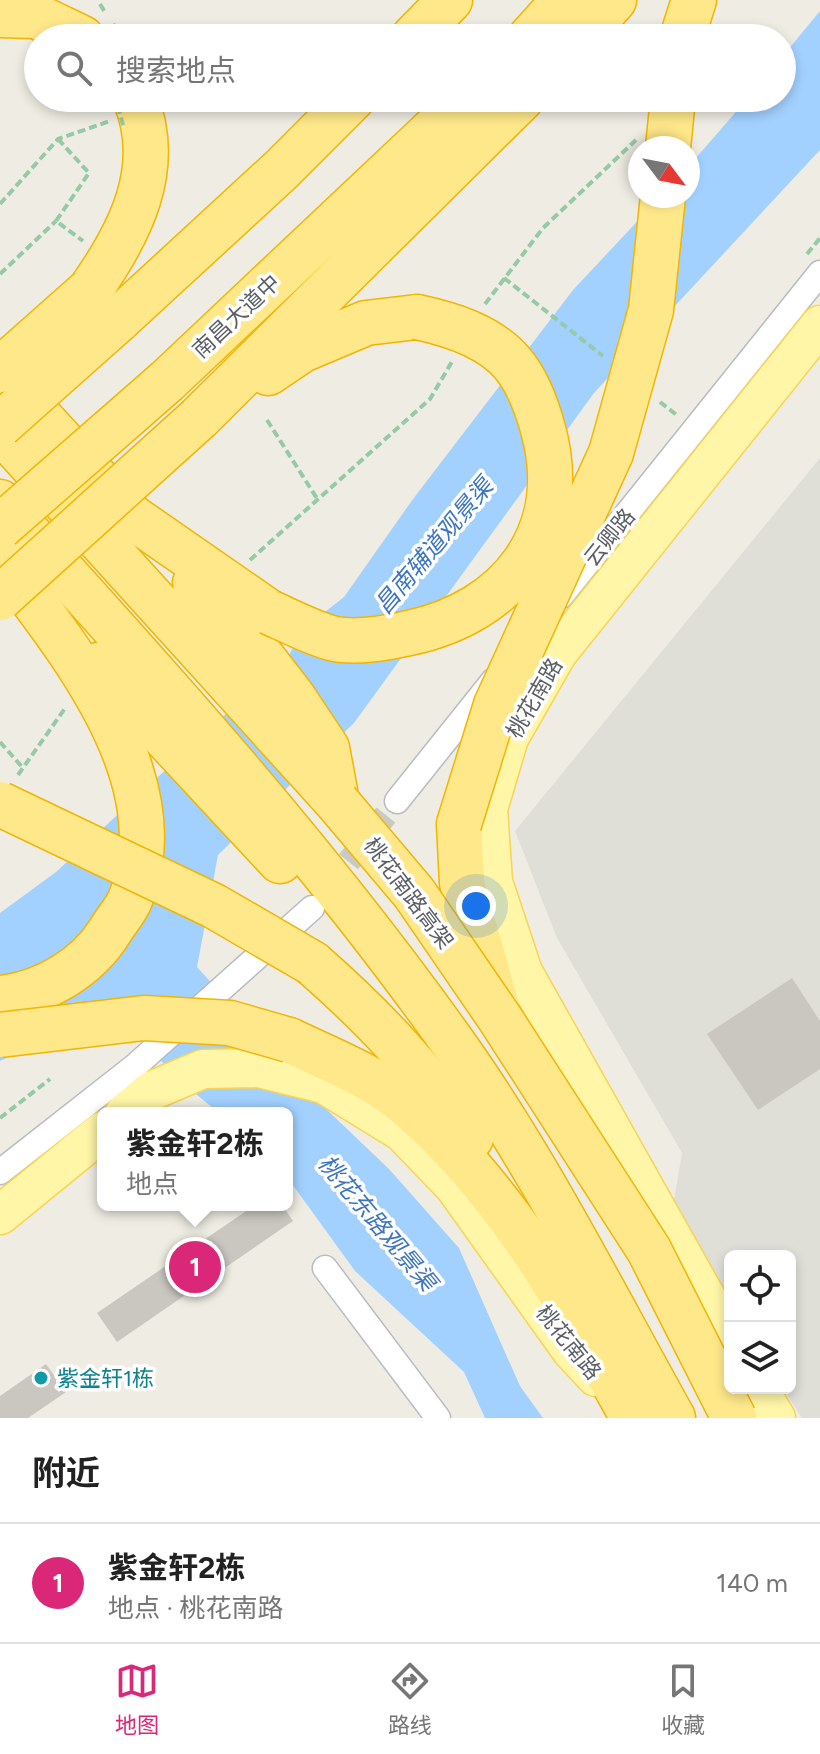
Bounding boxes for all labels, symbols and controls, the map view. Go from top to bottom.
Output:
search box [24,24,796,112]
icon: search [52,46,96,90]
text: 搜索地点 [116,52,236,89]
north arrow [628,136,700,208]
street label: 南昌大道中 [187,269,286,364]
water label: 昌南辅道观景渠 [369,470,501,619]
street label: 云卿路 [578,503,641,571]
street label: 桃花南路 [501,653,568,743]
street label: 桃花南路高架 [358,832,459,954]
your location [456,886,496,926]
popup [97,1107,293,1211]
text: 紫金轩2栋 [126,1125,264,1162]
water label: 桃花东路观景渠 [312,1149,444,1299]
text: 地点 [126,1168,178,1200]
pin: 1 [169,1237,221,1297]
map controls [724,1250,796,1394]
button: locate [724,1250,796,1322]
street label: 桃花南路 [530,1300,607,1385]
button: layers [724,1322,796,1394]
place label: 紫金轩1栋 [57,1365,154,1392]
marker: 紫金轩1栋 [32,1369,50,1387]
text: 附近 [32,1453,100,1494]
text: 紫金轩2栋 [108,1549,245,1586]
text: 1 [53,1567,63,1599]
text: 140 m [716,1567,788,1599]
text: 地点 · 桃花南路 [108,1592,283,1624]
tab: 地图 [115,1659,159,1739]
tab: 路线 [388,1659,432,1739]
tab: 收藏 [661,1659,705,1739]

